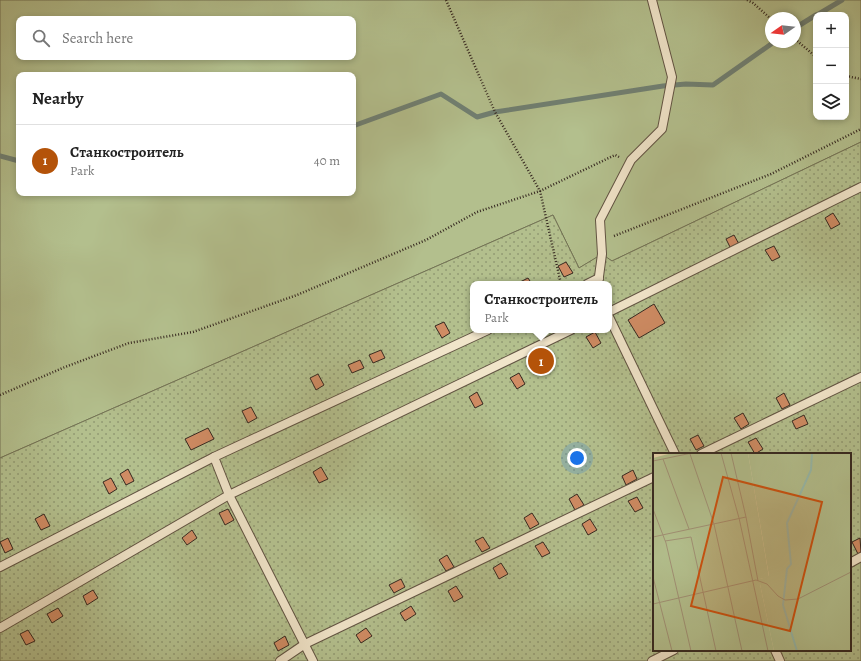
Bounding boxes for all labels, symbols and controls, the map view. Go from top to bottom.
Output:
north arrow [765,12,801,48]
map controls [813,12,849,120]
button: + [813,12,849,48]
search box [16,16,356,60]
icon: search [30,27,52,49]
text: Search here [62,28,133,48]
button: − [813,48,849,84]
button: layers [813,84,849,120]
text: Nearby [32,87,83,110]
text: Станкостроитель [70,142,184,162]
text: 1 [43,152,47,169]
text: 40 m [314,152,340,169]
text: Park [70,162,94,179]
popup [470,281,612,333]
text: Станкостроитель [484,289,598,309]
text: Park [484,309,509,326]
pin: 1 [528,346,554,376]
your location [567,448,587,468]
inset map [653,453,851,651]

